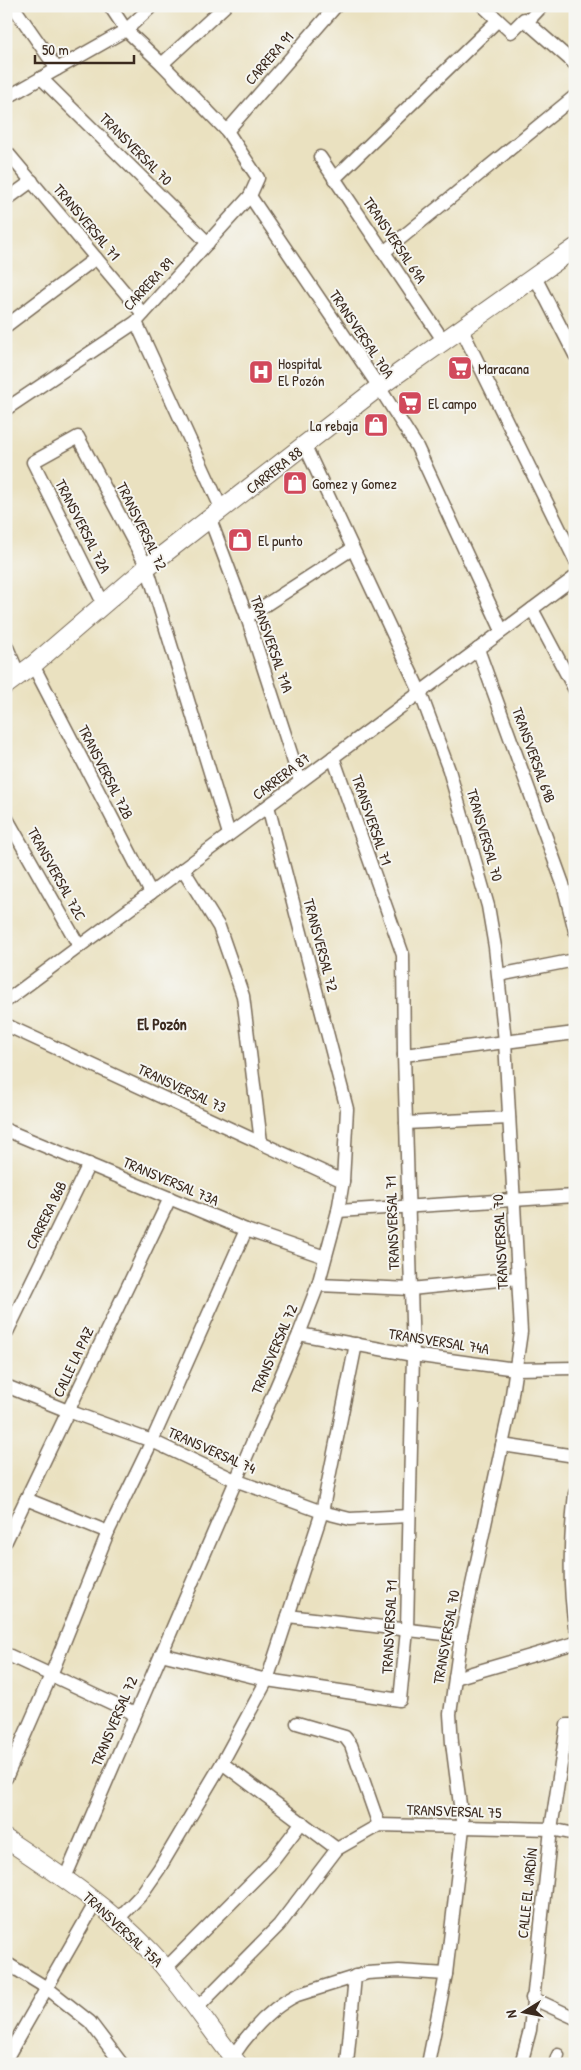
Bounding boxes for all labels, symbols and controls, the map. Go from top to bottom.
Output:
street label: CARRERA 91 [240,27,298,89]
scale bar [35,32,134,64]
text: 50 m [42,39,69,60]
street label: TRANSVERSAL 70 [95,108,177,190]
street label: TRANSVERSAL 71 [49,179,125,265]
street label: TRANSVERSAL 69A [358,193,432,288]
street label: CARRERA 89 [118,253,178,315]
street label: TRANSVERSAL 70A [325,286,400,383]
place label: Hospital El Pozón [278,353,325,391]
supermarket icon: Maracana [447,355,473,381]
place label: Maracana [478,358,529,379]
hospital icon: Hospital El Pozón [248,359,274,385]
supermarket icon: El campo [397,390,423,416]
place label: El campo [428,393,476,414]
shop icon: La rebaja [363,412,389,438]
place label: La rebaja [310,415,358,436]
street label: CARRERA 88 [241,441,307,499]
shop icon: Gomez y Gomez [282,470,308,496]
place label: Gomez y Gomez [312,473,397,494]
street label: TRANSVERSAL 72A [50,475,116,577]
street label: TRANSVERSAL 72 [112,478,172,574]
shop icon: El punto [227,527,253,553]
place label: El punto [258,530,302,551]
street label: TRANSVERSAL 71A [246,593,299,696]
street label: TRANSVERSAL 69B [507,704,561,806]
street label: TRANSVERSAL 72B [73,721,139,823]
street label: CARRERA 87 [248,747,314,805]
street label: TRANSVERSAL 71 [347,772,397,868]
street label: TRANSVERSAL 70 [462,786,508,884]
street label: TRANSVERSAL 72C [23,824,91,924]
street label: TRANSVERSAL 72 [298,896,344,994]
district label: El Pozón [137,1013,187,1035]
street label: TRANSVERSAL 73 [134,1058,230,1118]
street label: TRANSVERSAL 73A [120,1151,223,1211]
street label: TRANSVERSAL 71 [380,1176,404,1270]
street label: CARRERA 86B [20,1177,72,1253]
street label: TRANSVERSAL 70 [487,1194,513,1290]
street label: TRANSVERSAL 72 [246,1301,302,1397]
street label: CALLE LA PAZ [48,1323,99,1401]
street label: TRANSVERSAL 74A [387,1323,491,1359]
street label: TRANSVERSAL 74 [165,1421,260,1479]
street label: TRANSVERSAL 71 [376,1580,402,1674]
street label: TRANSVERSAL 70 [427,1588,465,1686]
street label: TRANSVERSAL 72 [86,1673,142,1769]
street label: TRANSVERSAL 75 [406,1799,502,1823]
street label: CALLE EL JARDÍN [512,1847,542,1939]
street label: TRANSVERSAL 75A [78,1886,168,1972]
north arrow [498,1988,548,2038]
text: N [501,2008,521,2020]

